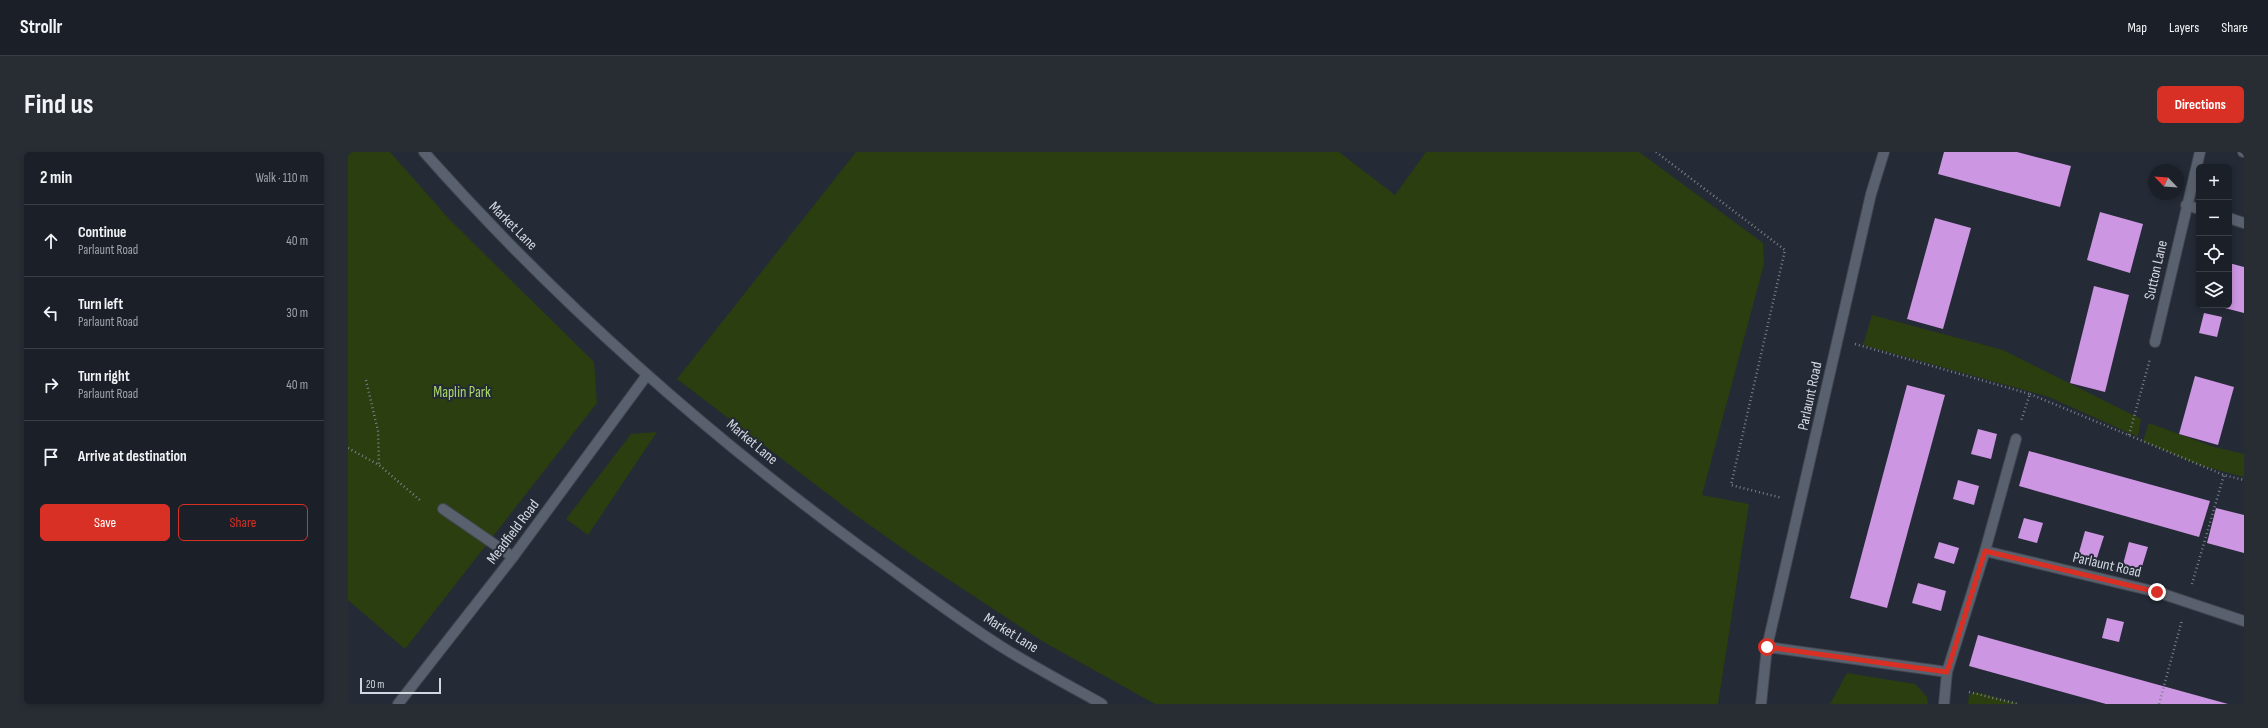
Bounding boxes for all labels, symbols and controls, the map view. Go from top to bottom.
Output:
text: Strollr [20,16,62,39]
text: Map [2127,19,2147,36]
text: Layers [2169,19,2199,36]
text: Share [2221,19,2248,36]
button: Directions [2157,86,2244,123]
text: Find us [24,88,93,121]
north arrow [2148,164,2184,200]
map controls [2196,164,2232,308]
button: + [2196,164,2232,200]
text: 2 min [40,168,72,188]
text: Walk · 110 m [255,170,308,186]
street label: Market Lane [485,198,541,254]
button: − [2196,200,2232,236]
text: Continue [78,223,127,242]
icon: ahead [40,230,62,252]
text: 40 m [286,233,308,249]
button: locate [2196,236,2232,272]
street label: Sutton Lane [2140,238,2172,302]
text: Parlaunt Road [78,242,138,258]
button: layers [2196,272,2232,308]
text: Turn left [78,295,123,314]
icon: left [40,302,62,324]
text: 30 m [286,305,308,321]
text: Parlaunt Road [78,314,138,330]
street label: Parlaunt Road [1793,360,1827,432]
text: Turn right [78,367,130,386]
icon: right [40,374,62,396]
text: 40 m [286,377,308,393]
park label: Maplin Park [433,383,491,402]
text: Parlaunt Road [78,386,138,402]
street label: Market Lane [722,415,782,469]
icon: arrive [40,446,62,468]
text: Arrive at destination [78,447,187,466]
street label: Meadfield Road [483,496,543,568]
button: Save [40,504,170,541]
button: Share [178,504,308,541]
street label: Parlaunt Road [2071,548,2143,582]
route end [2148,583,2166,601]
street label: Market Lane [980,609,1042,657]
route start [1758,638,1776,656]
scale bar [360,676,441,695]
text: 20 m [366,678,384,691]

